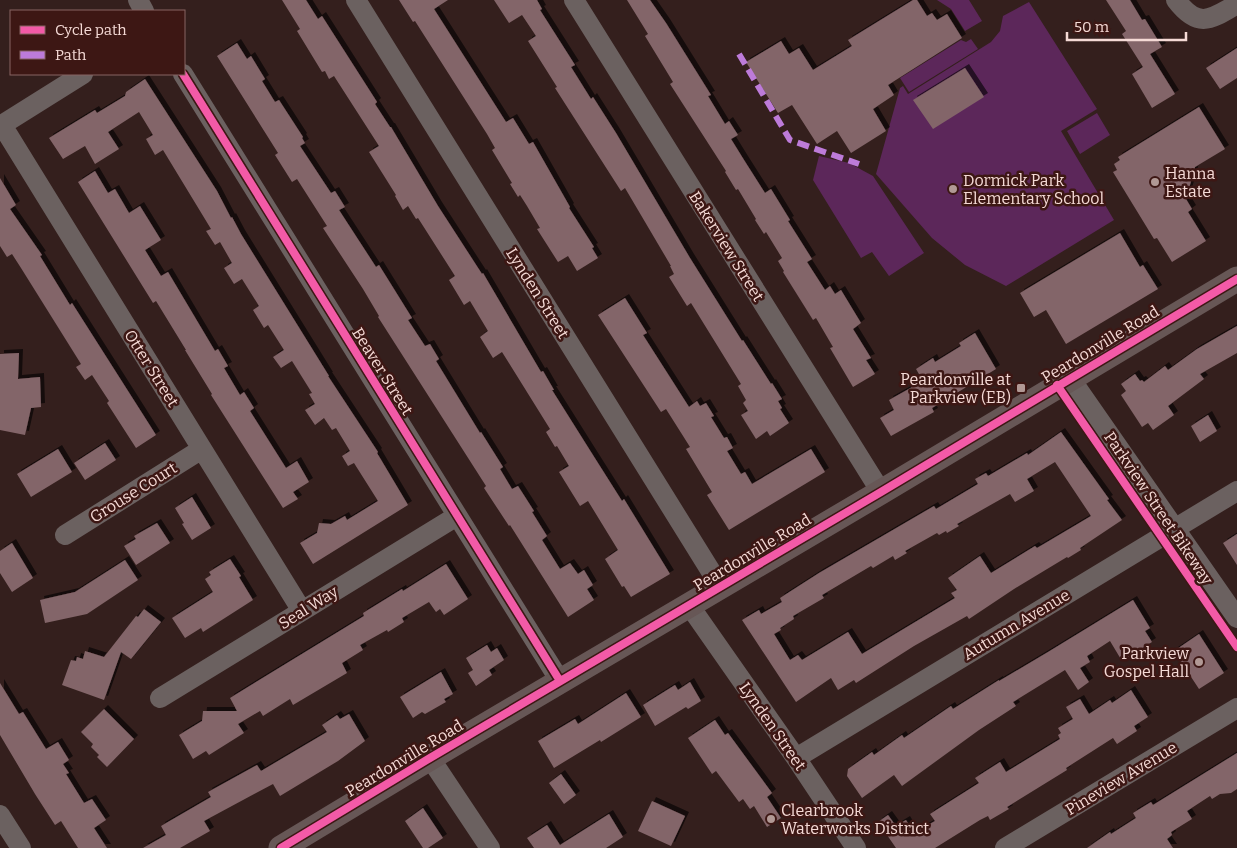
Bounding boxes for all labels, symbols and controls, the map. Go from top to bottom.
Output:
legend [10,10,185,75]
scale bar [1067,10,1186,42]
text: 50 m [1074,18,1110,36]
text: Cycle path [55,21,127,39]
text: Path [55,46,87,64]
place label: Hanna Estate [1165,164,1215,201]
place label: Dormick Park Elementary School [963,171,1104,208]
marker: Hanna Estate [1149,176,1161,188]
marker: Dormick Park Elementary School [947,183,959,195]
street label: Bakerview Street [685,188,768,305]
street label: Lynden Street [502,244,573,342]
street label: Peardonville Road [1038,302,1163,387]
street label: Beaver Street [348,324,417,419]
street label: Otter Street [120,326,183,411]
place label: Peardonville at Parkview (EB) [900,370,1011,407]
marker: Peardonville at Parkview (EB) [1015,382,1027,394]
street label: Parkview Street Bikeway [1100,428,1217,589]
street label: Grouse Court [86,458,180,527]
street label: Peardonville Road [690,510,815,595]
street label: Seal Way [275,581,342,633]
street label: Autumn Avenue [959,585,1073,664]
place label: Parkview Gospel Hall [1104,644,1189,681]
marker: Parkview Gospel Hall [1193,656,1205,668]
street label: Lynden Street [735,679,810,774]
street label: Peardonville Road [342,716,467,801]
street label: Pineview Avenue [1062,738,1180,819]
place label: Clearbrook Waterworks District [781,801,929,838]
marker: Clearbrook Waterworks District [765,813,777,825]

